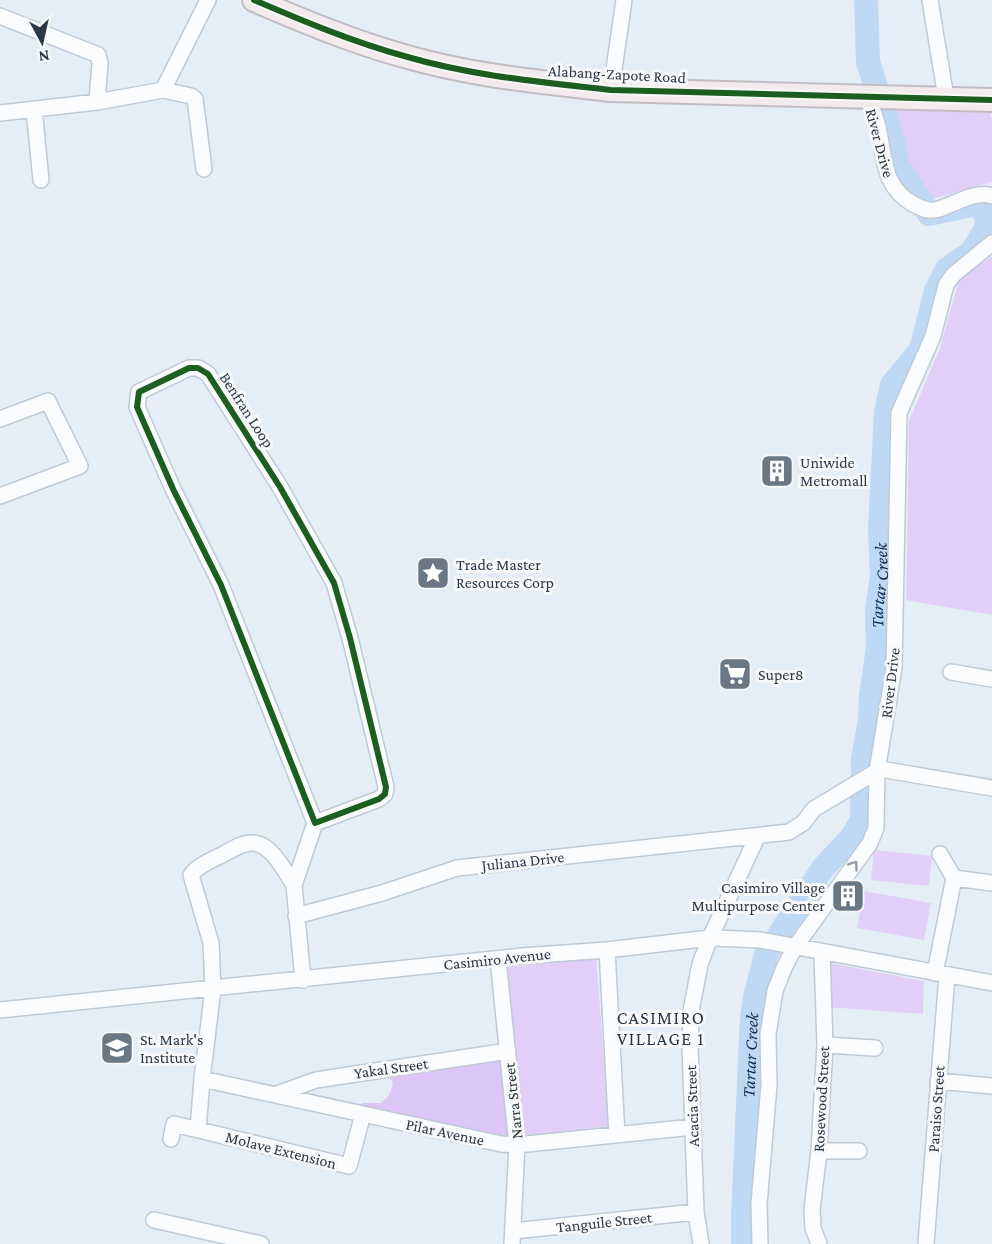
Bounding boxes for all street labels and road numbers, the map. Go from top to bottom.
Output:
street label: Alabang-Zapote Road [548,62,687,87]
street label: River Drive [863,107,897,179]
street label: Benfran Loop [216,369,277,451]
street label: River Drive [877,647,903,719]
street label: Juliana Drive [479,848,565,875]
street label: Casimiro Avenue [443,945,551,973]
street label: Rosewood Street [810,1045,832,1153]
street label: Yakal Street [353,1054,430,1082]
street label: Narra Street [500,1061,525,1140]
street label: Acacia Street [682,1064,702,1147]
street label: Paraiso Street [924,1064,948,1153]
street label: Pilar Avenue [404,1115,486,1149]
street label: Molave Extension [224,1128,339,1172]
street label: Tanguile Street [555,1208,654,1236]

